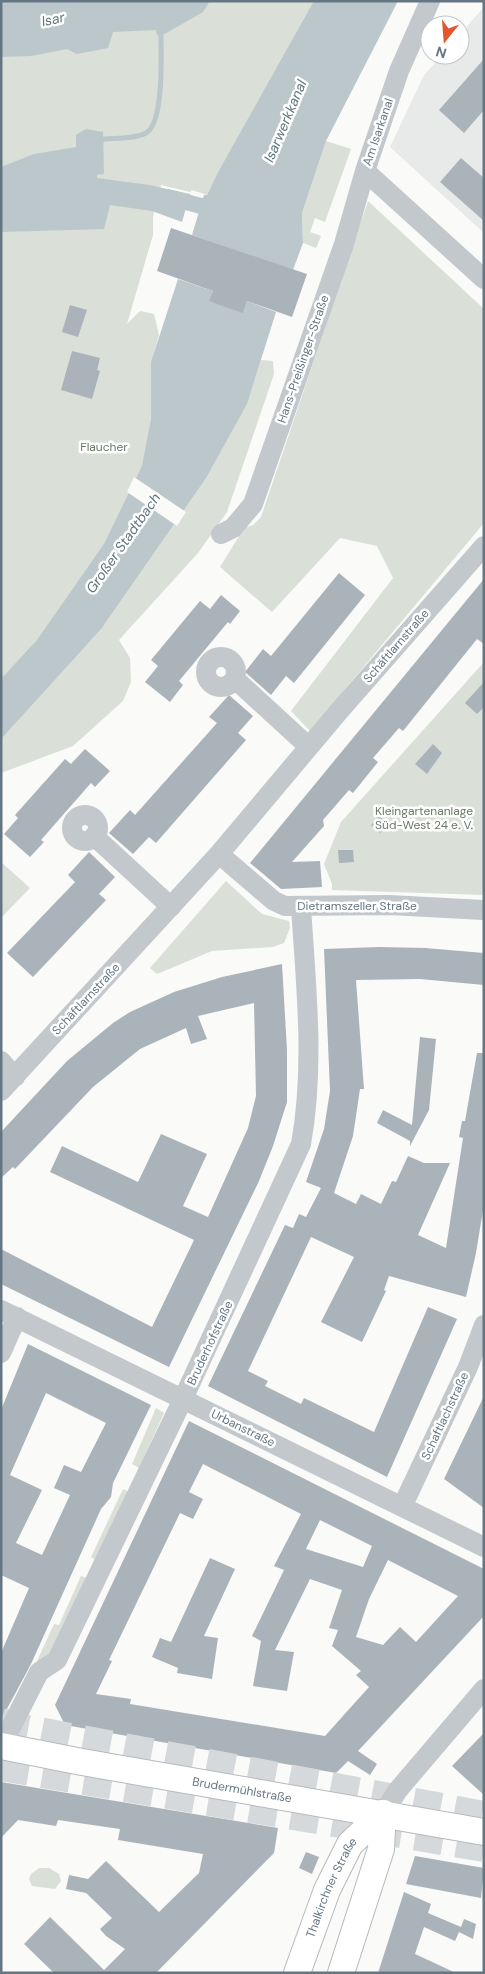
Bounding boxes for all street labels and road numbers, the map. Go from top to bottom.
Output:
street label: Am Isarkanal [359,96,397,168]
street label: Hans-Preißinger-Straße [274,293,332,425]
street label: Schäftlarnstraße [360,606,433,686]
street label: Dietramszeller Straße [297,898,417,914]
street label: Schäftlarnstraße [49,960,124,1038]
street label: Bruderhofstraße [183,1298,237,1388]
street label: Schaftlachstraße [418,1369,472,1462]
street label: Urbanstraße [208,1406,278,1450]
street label: Brudermühlstraße [191,1773,293,1806]
street label: Thalkirchner Straße [302,1834,360,1940]

